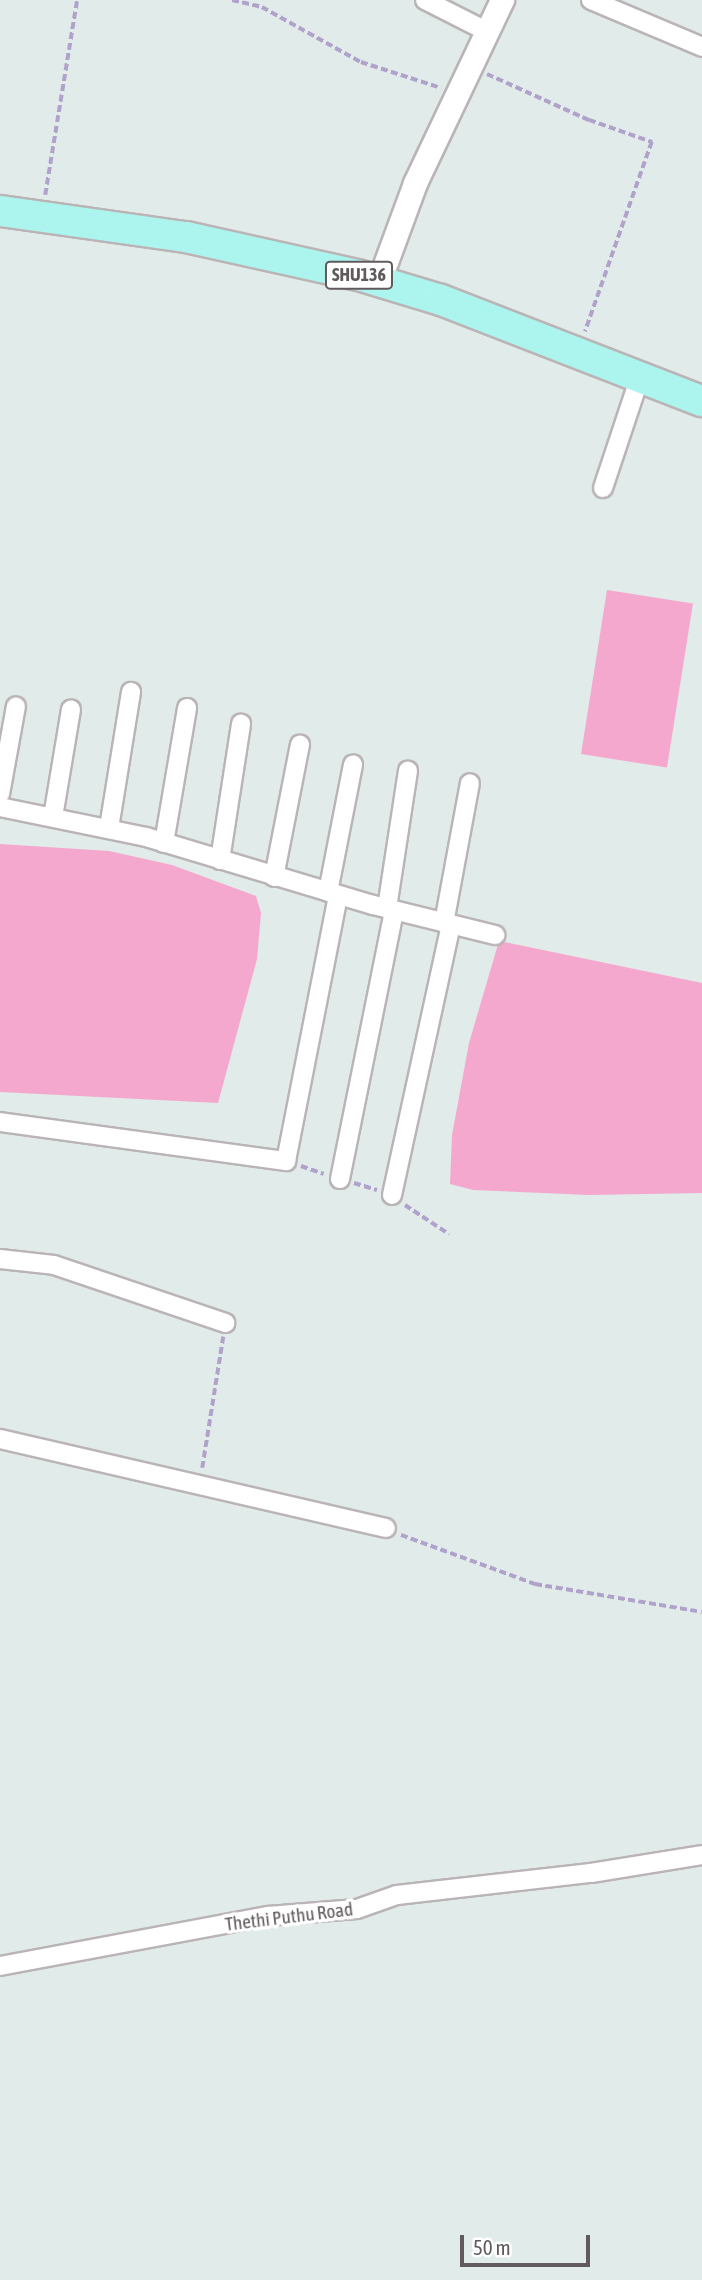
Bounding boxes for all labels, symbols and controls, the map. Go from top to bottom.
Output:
road number: SHU136 [324,260,394,290]
street label: Thethi Puthu Road [224,1898,354,1936]
scale bar [464,2220,594,2264]
text: 50 m [473,2235,511,2259]

